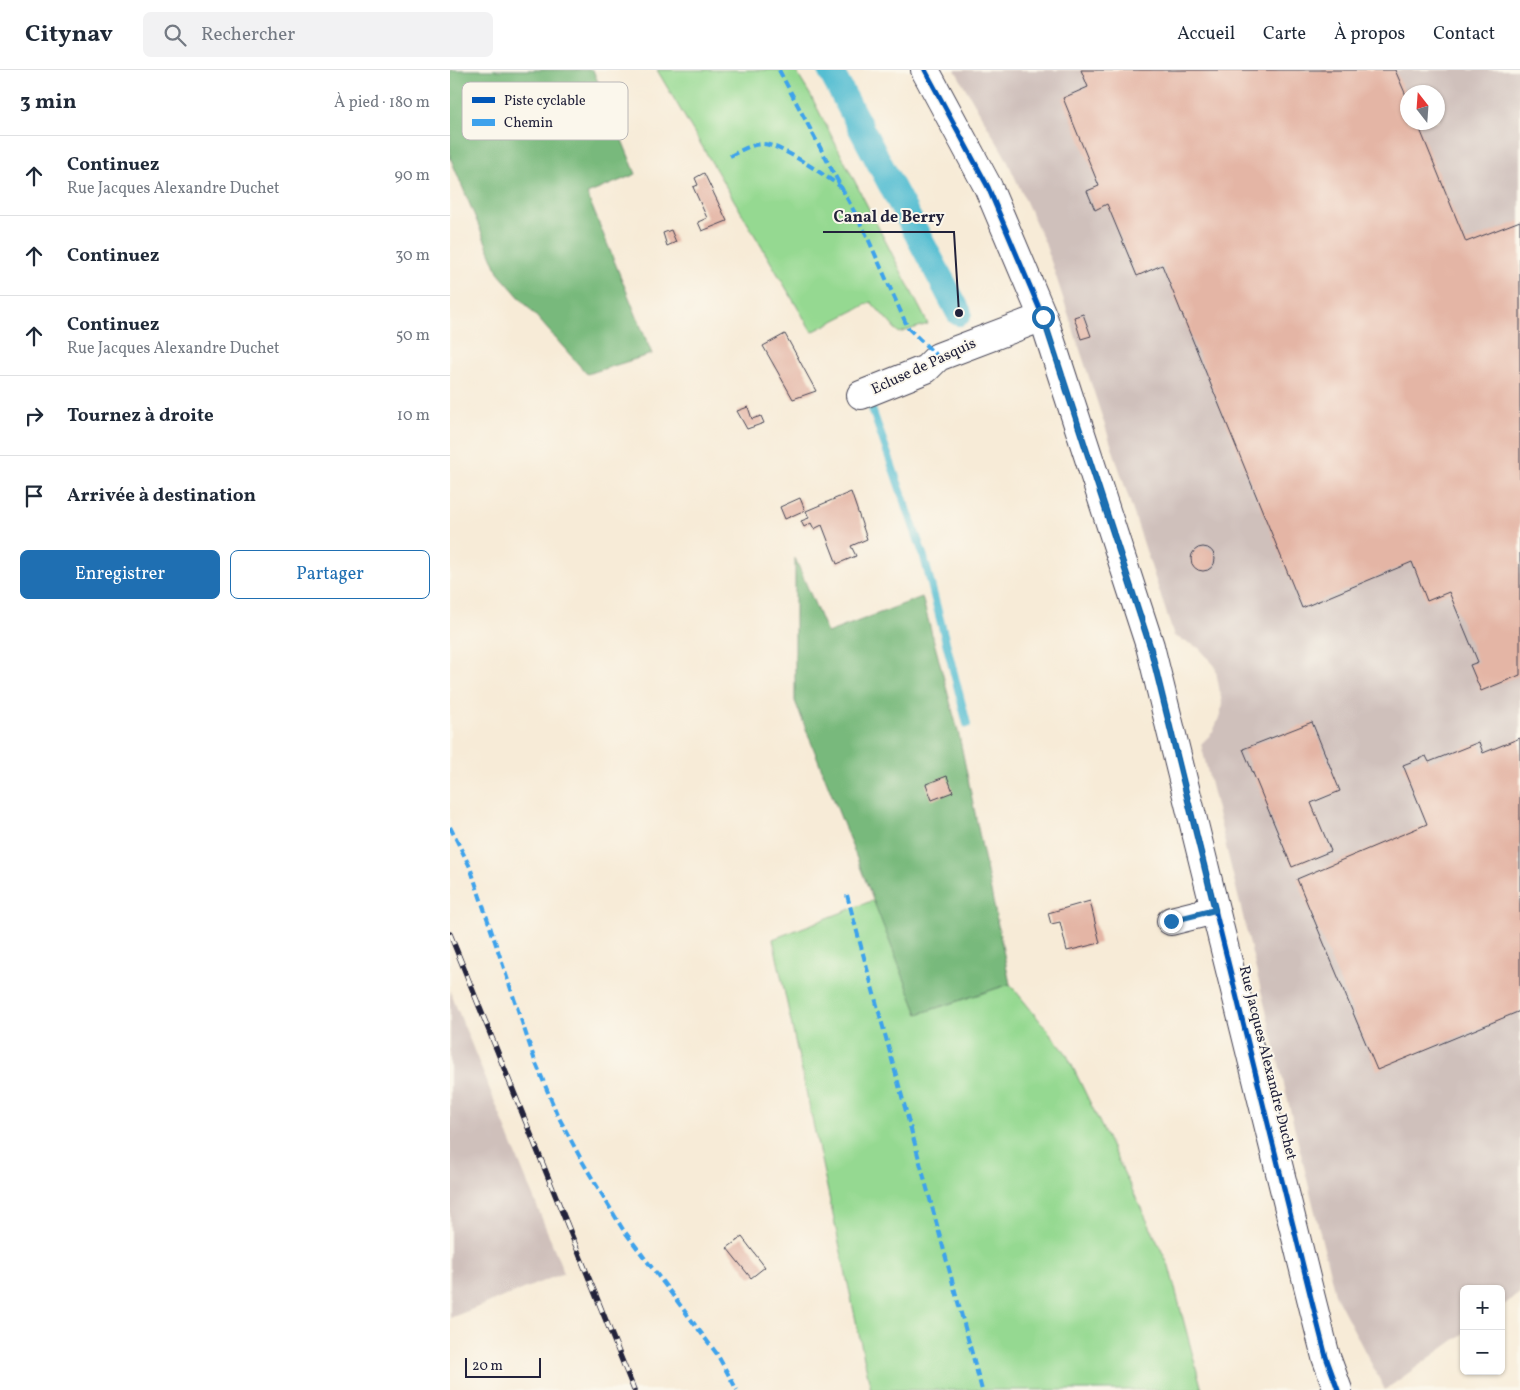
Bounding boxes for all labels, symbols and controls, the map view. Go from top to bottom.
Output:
search box [143,12,493,57]
text: Citynav [25,18,113,52]
icon: search [161,21,189,49]
text: Rechercher [201,22,295,48]
text: Accueil [1177,22,1235,47]
text: Carte [1263,22,1306,47]
text: À propos [1334,22,1405,47]
text: Contact [1433,22,1495,47]
legend [462,82,628,140]
north arrow [1400,85,1445,130]
text: 3 min [20,88,76,117]
text: À pied · 180 m [334,92,430,114]
text: Piste cyclable [504,92,586,111]
text: Chemin [504,114,553,133]
text: Continuez [67,152,159,178]
icon: ahead [20,162,48,190]
text: 90 m [394,165,430,187]
text: Rue Jacques Alexandre Duchet [67,178,280,200]
callout: Canal de Berry [823,201,954,232]
text: Canal de Berry [833,207,945,229]
icon: ahead [20,242,48,270]
text: Continuez [67,243,159,269]
text: 30 m [395,245,430,267]
route start [1032,306,1055,329]
text: Continuez [67,312,159,338]
icon: ahead [20,322,48,350]
text: 50 m [396,325,430,347]
street label: Ecluse de Pasquis [868,333,980,401]
text: Rue Jacques Alexandre Duchet [67,338,280,360]
icon: right [20,402,48,430]
text: Tournez à droite [67,403,214,429]
text: 10 m [397,405,430,427]
icon: arrive [20,482,48,510]
text: Arrivée à destination [67,483,256,509]
button: Enregistrer [20,550,220,599]
button: Partager [230,550,430,599]
route end [1160,910,1183,933]
street label: Rue Jacques Alexandre Duchet [1233,964,1301,1162]
map controls [1460,1285,1505,1375]
button: + [1460,1285,1505,1330]
button: − [1460,1330,1505,1375]
scale bar [465,1355,541,1378]
text: 20 m [472,1357,503,1376]

